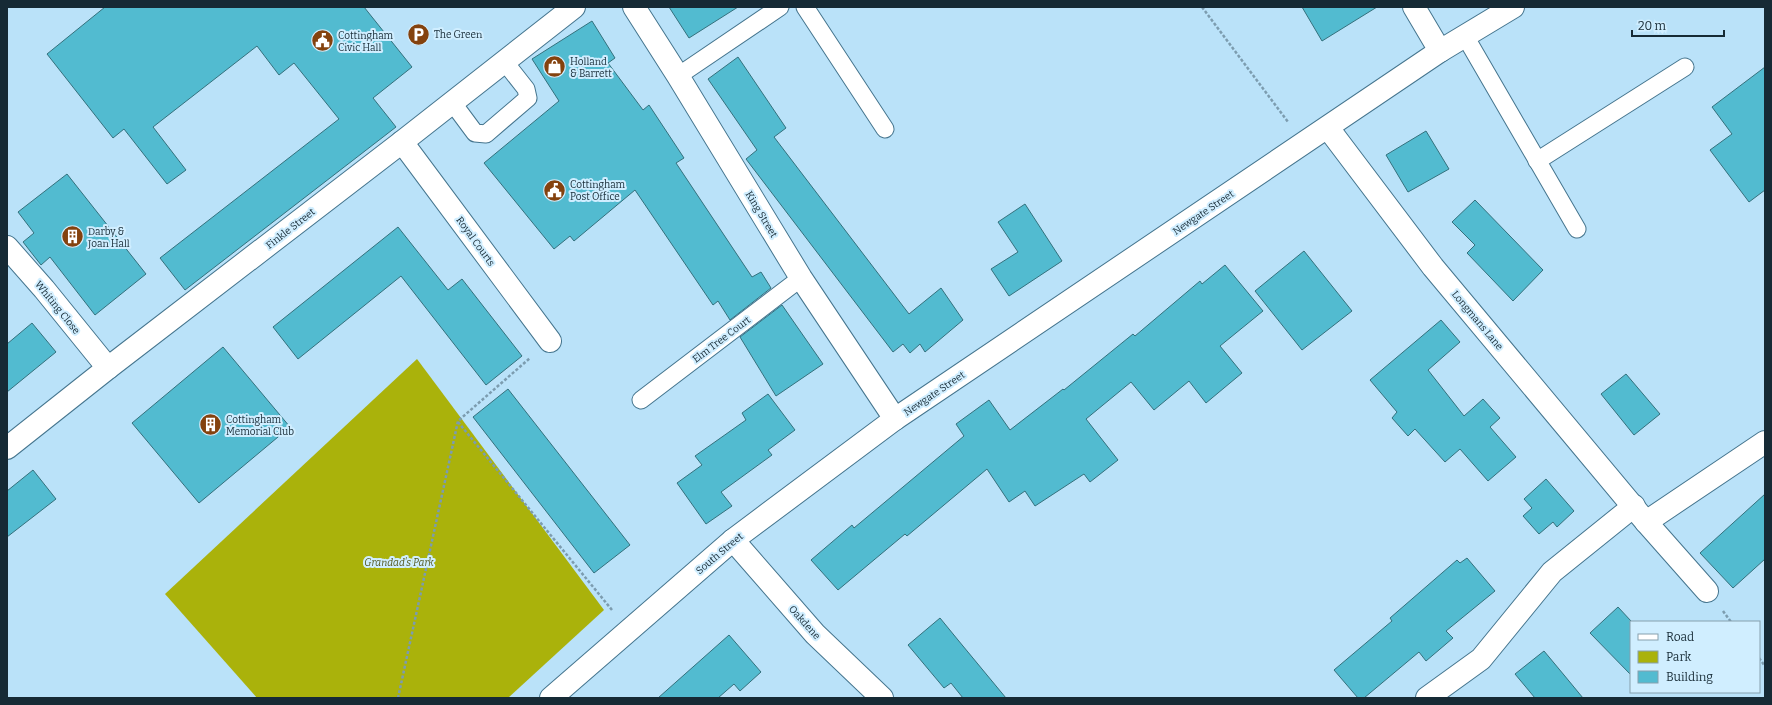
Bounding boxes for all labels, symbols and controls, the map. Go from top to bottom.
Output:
scale bar [1632,12,1724,38]
text: 20 m [1638,19,1667,33]
parking icon: The Green [405,21,431,47]
public building icon: Cottingham Civic Hall [309,28,335,54]
place label: The Green [434,29,483,41]
place label: Cottingham Civic Hall [338,30,394,54]
shop icon: Holland & Barrett [542,54,568,80]
place label: Holland & Barrett [570,56,612,80]
public building icon: Cottingham Post Office [541,177,567,203]
place label: Cottingham Post Office [570,179,626,203]
street label: Newgate Street [1171,188,1237,238]
street label: King Street [743,189,780,240]
street label: Finkle Street [264,206,318,252]
street label: Royal Courts [453,215,497,269]
building icon: Darby & Joan Hall [60,224,86,250]
place label: Darby & Joan Hall [87,226,130,250]
street label: Whiting Close [32,279,82,337]
street label: Longmans Lane [1449,289,1506,353]
street label: Elm Tree Court [690,314,753,366]
street label: Newgate Street [902,369,968,419]
building icon: Cottingham Memorial Club [198,412,224,438]
place label: Cottingham Memorial Club [226,414,294,438]
street label: South Street [694,530,746,577]
park label: Grandad's Park [364,557,434,569]
street label: Oakdene [786,603,823,642]
legend [1630,621,1760,693]
text: Road [1666,630,1694,644]
text: Park [1666,650,1692,664]
text: Building [1666,670,1713,684]

